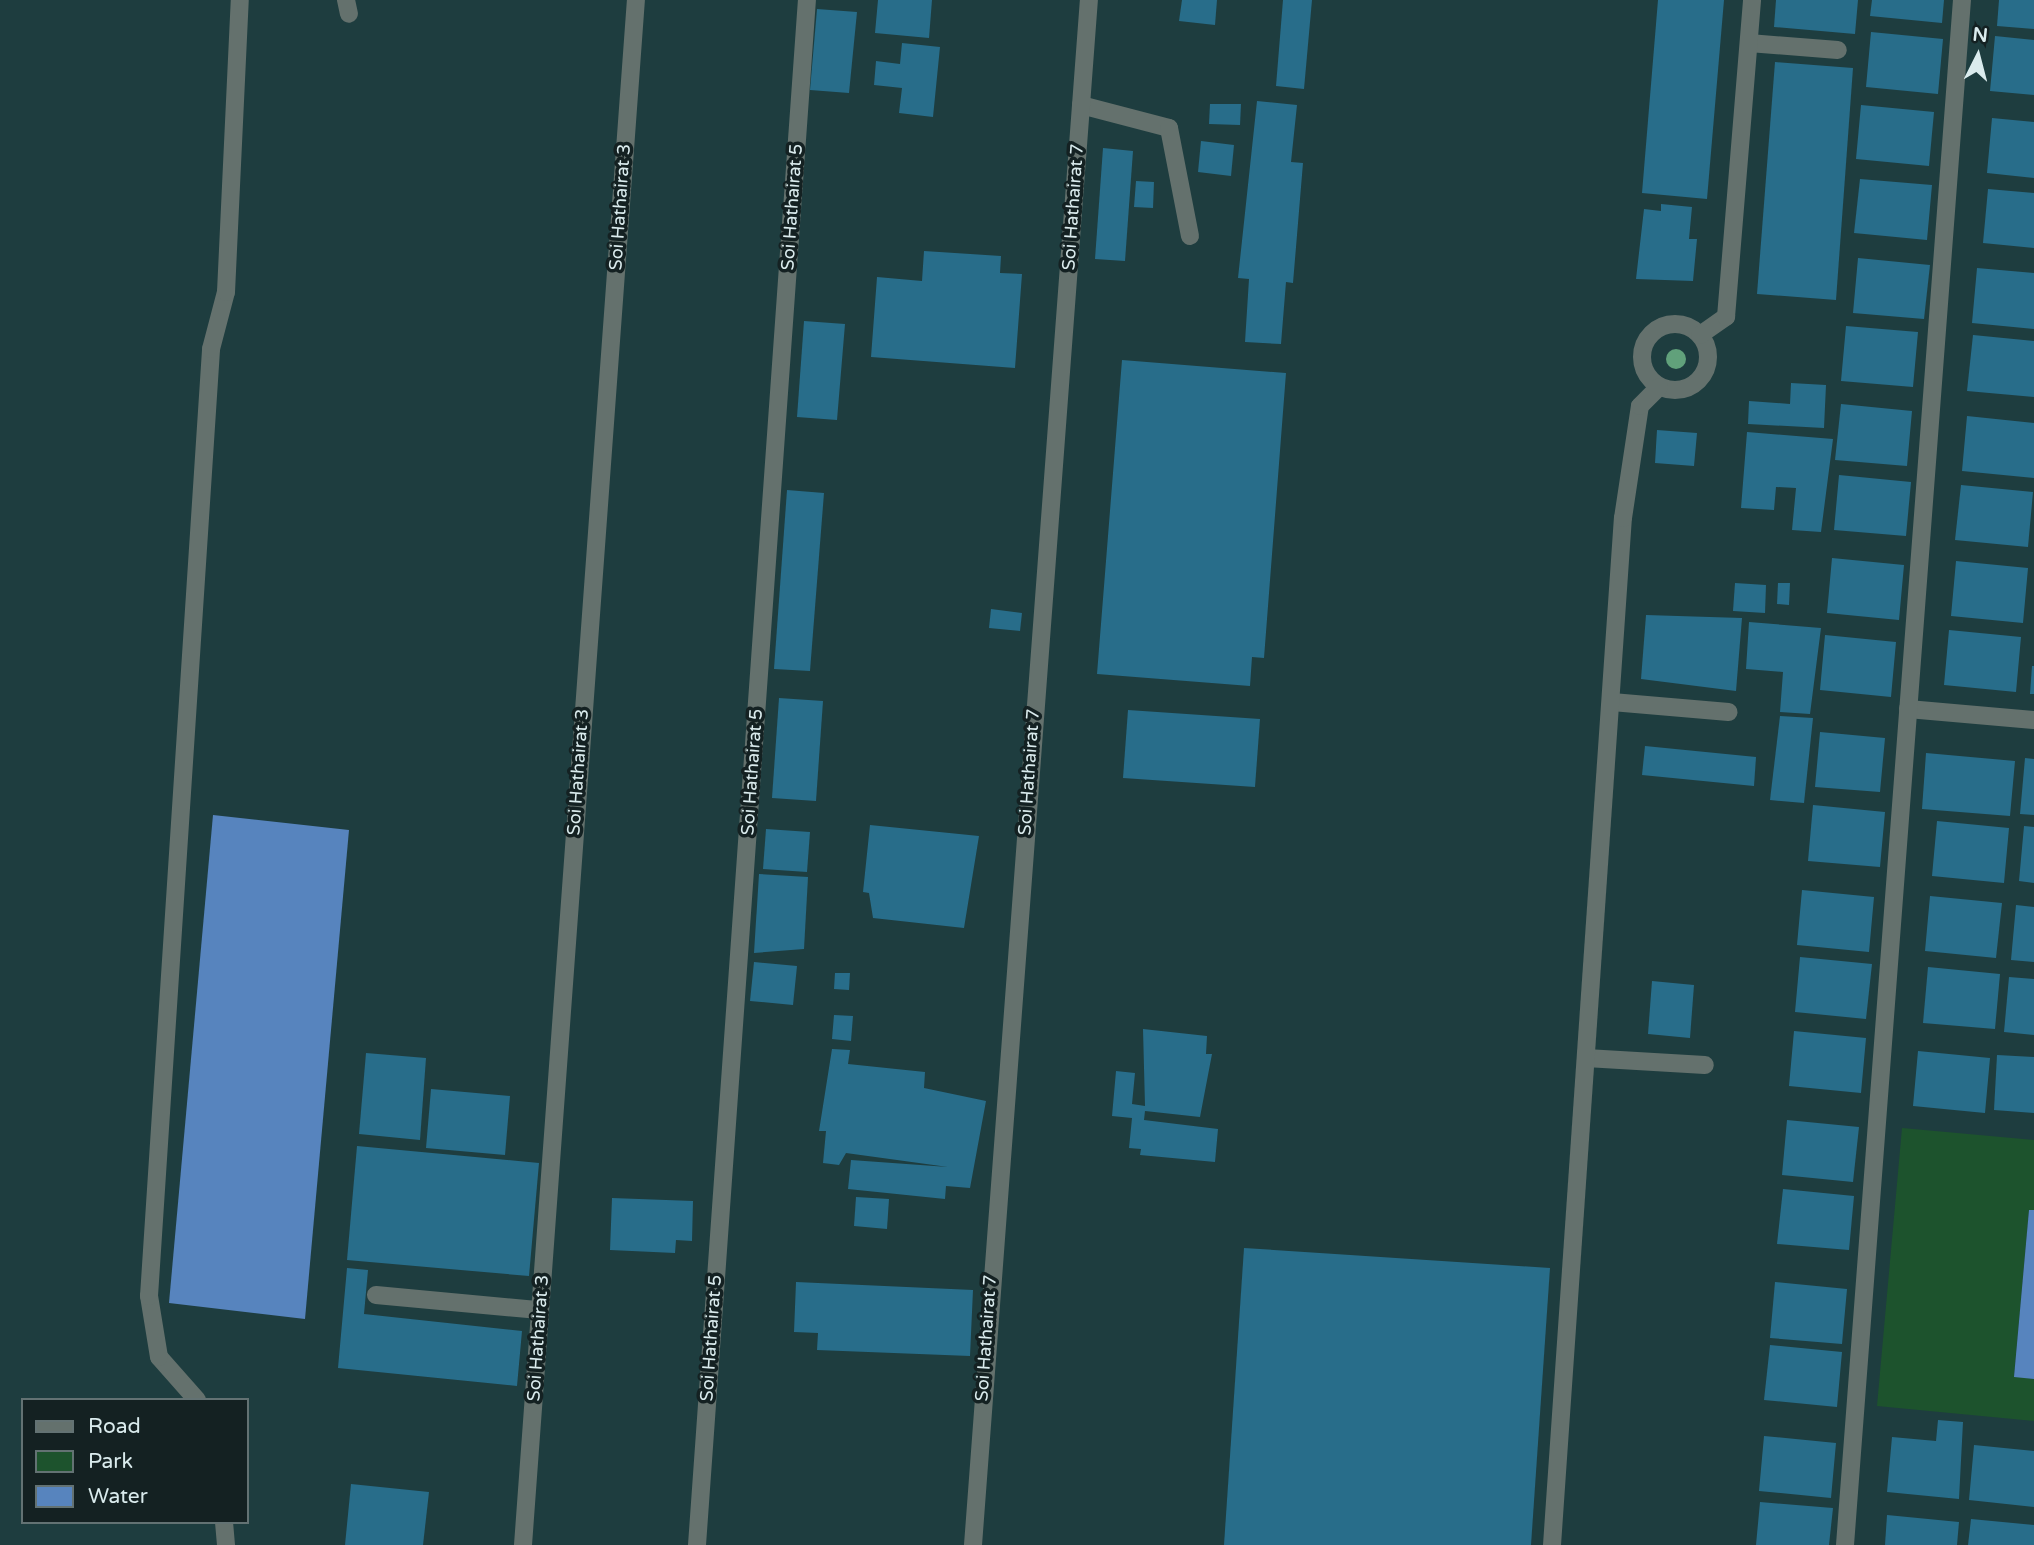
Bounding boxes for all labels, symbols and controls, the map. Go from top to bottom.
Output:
north arrow [1943,21,2013,91]
text: N [1971,23,1989,47]
street label: Soi Hathairat 3 [605,143,635,271]
street label: Soi Hathairat 5 [777,143,807,271]
street label: Soi Hathairat 7 [1058,143,1088,271]
street label: Soi Hathairat 3 [563,708,593,836]
street label: Soi Hathairat 5 [737,708,767,836]
street label: Soi Hathairat 7 [1014,708,1044,836]
street label: Soi Hathairat 3 [523,1274,553,1402]
street label: Soi Hathairat 5 [696,1274,726,1402]
street label: Soi Hathairat 7 [971,1274,1001,1402]
legend [21,1398,248,1524]
text: Road [88,1414,141,1439]
text: Park [88,1449,133,1474]
text: Water [88,1484,148,1509]

